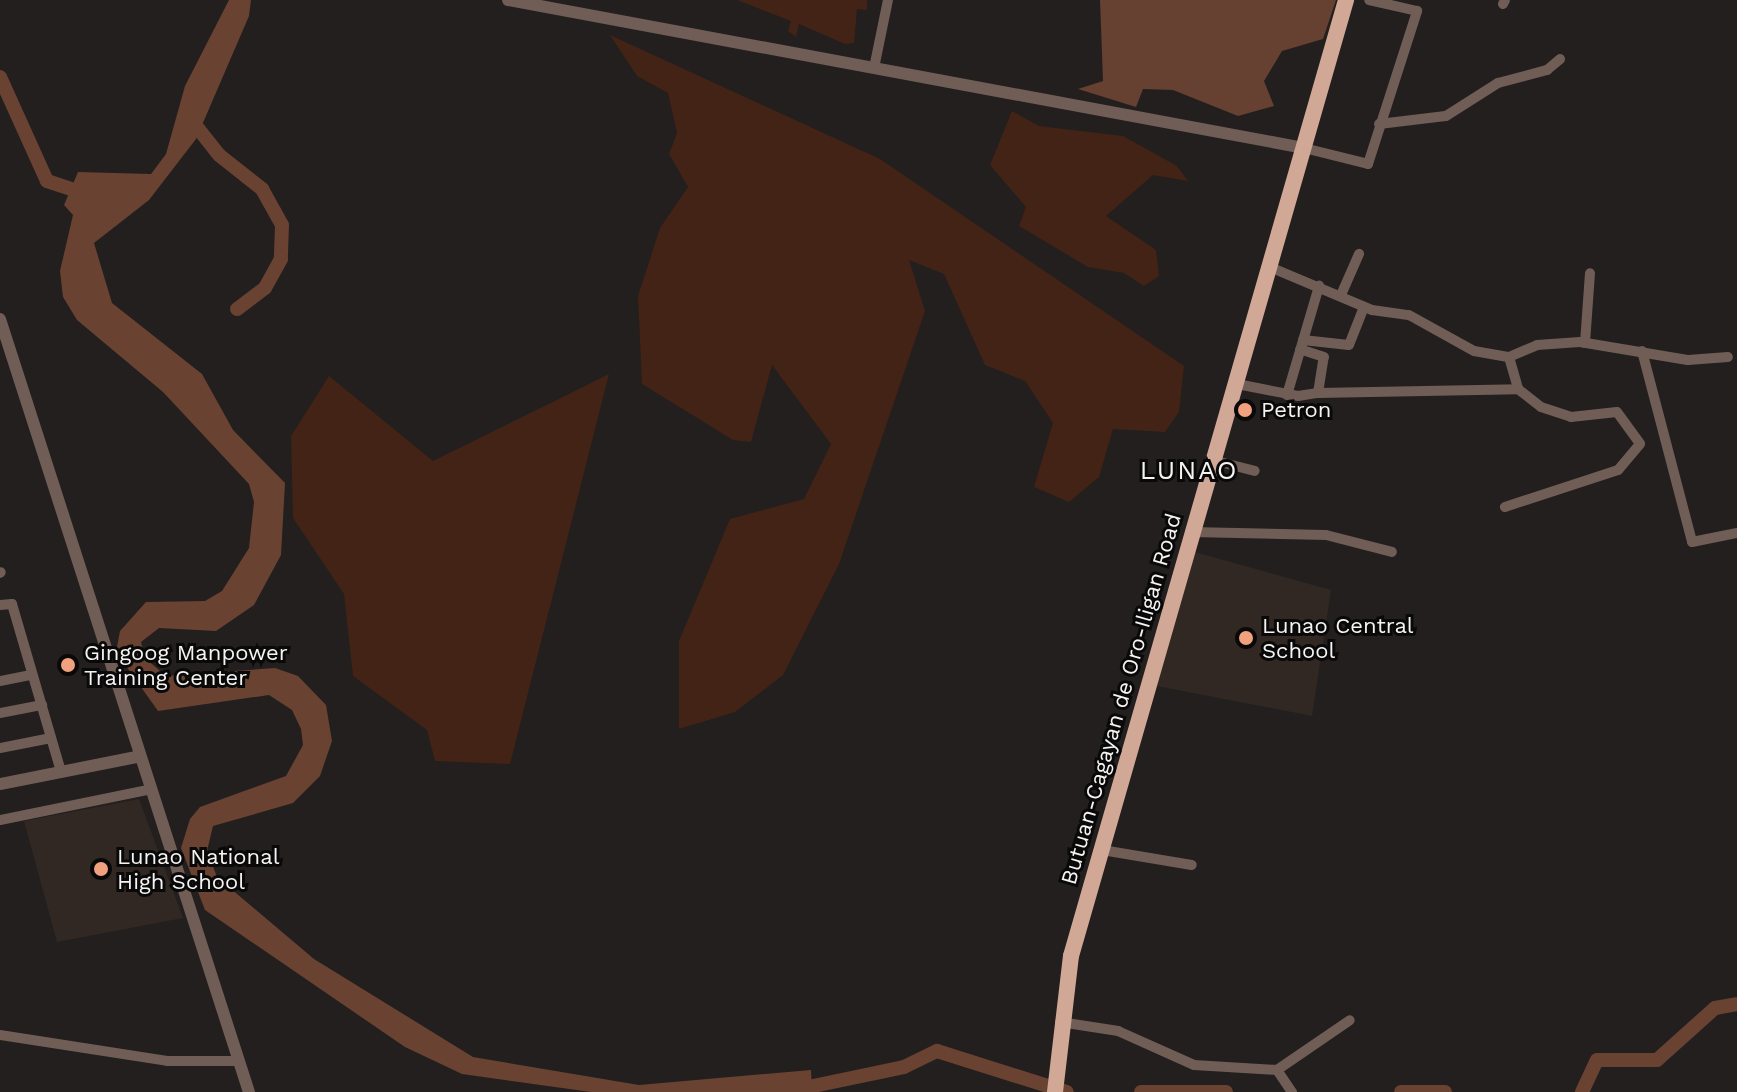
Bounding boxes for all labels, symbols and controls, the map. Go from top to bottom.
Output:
place label: Petron [1261,397,1331,423]
marker: Petron [1236,401,1254,419]
district label: LUNAO [1140,455,1238,487]
street label: Butuan-Cagayan de Oro-Iligan Road [1055,510,1187,888]
place label: Lunao Central School [1262,612,1414,664]
marker: Lunao Central School [1237,629,1255,647]
place label: Gingoog Manpower Training Center [84,639,288,690]
marker: Gingoog Manpower Training Center [59,656,77,674]
place label: Lunao National High School [117,843,279,894]
marker: Lunao National High School [92,860,110,878]

